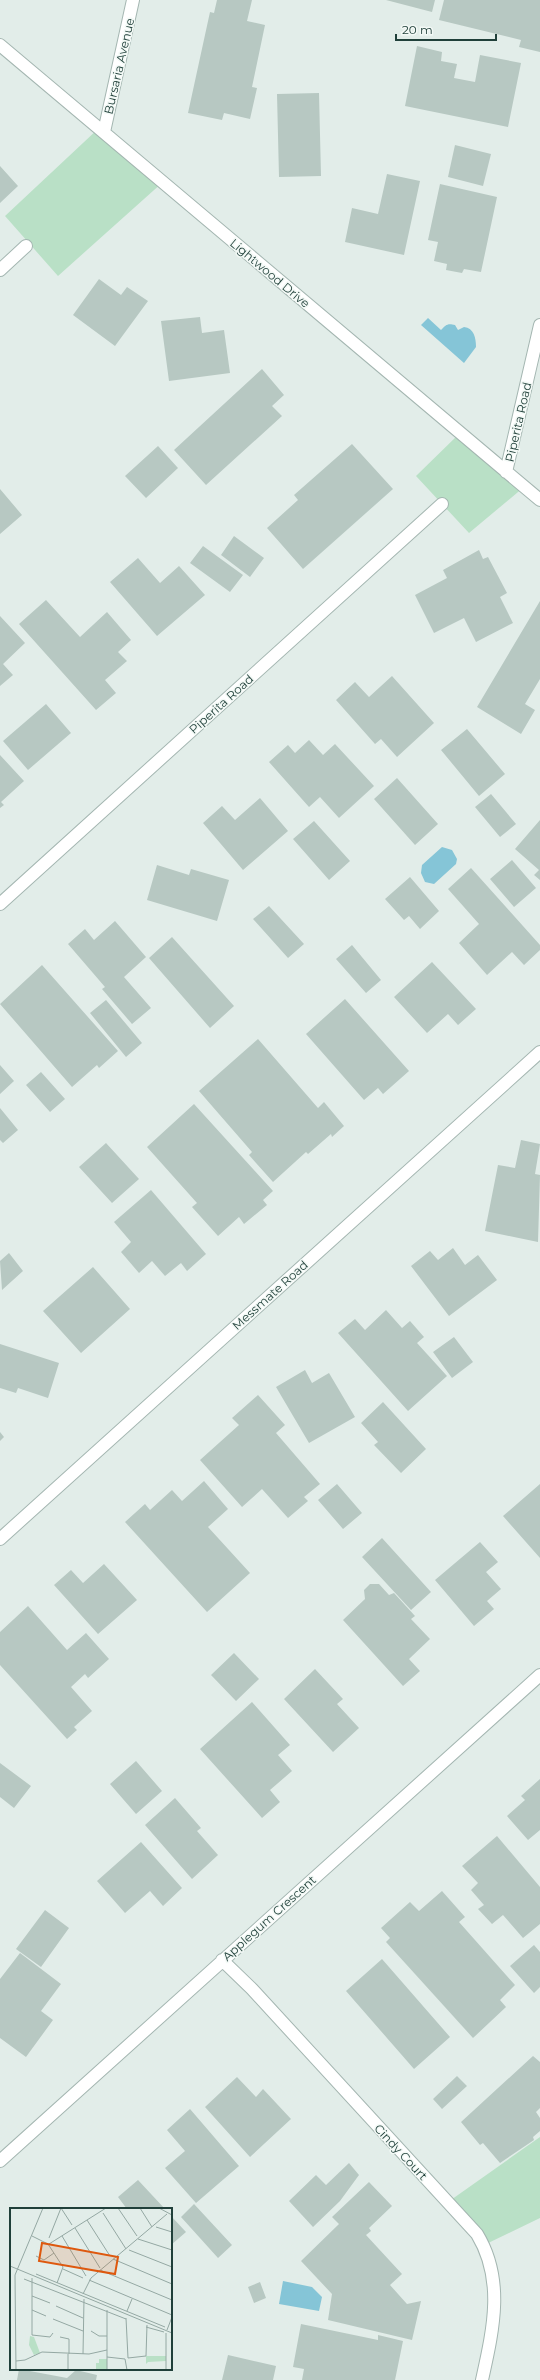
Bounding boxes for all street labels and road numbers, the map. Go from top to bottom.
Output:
street label: Bursaria Avenue [101,16,137,116]
street label: Lightwood Drive [227,235,313,311]
street label: Piperita Road [502,381,534,463]
street label: Piperita Road [186,671,256,737]
street label: Messmate Road [229,1257,311,1333]
street label: Applegum Crescent [219,1872,319,1964]
street label: Cindy Court [371,2121,431,2183]

